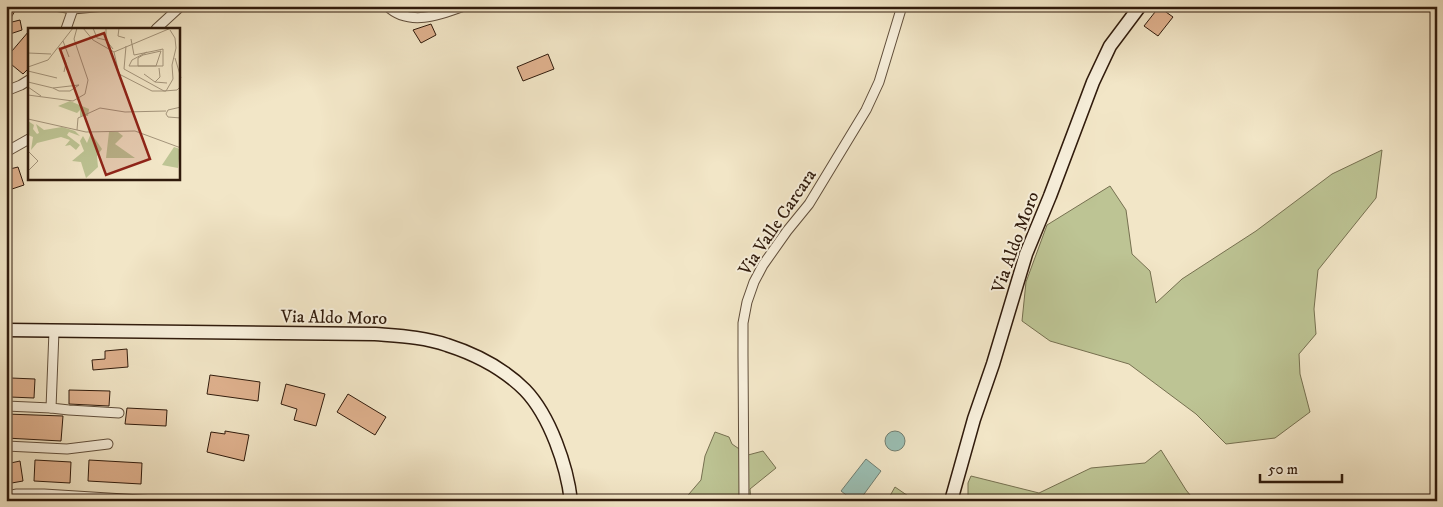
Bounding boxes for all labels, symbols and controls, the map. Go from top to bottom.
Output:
inset map [28,28,180,180]
street label: Via Valle Carcara [734,165,822,281]
street label: Via Aldo Moro [987,188,1045,297]
street label: Via Aldo Moro [280,306,388,330]
scale bar [1260,452,1343,484]
text: 50 m [1268,460,1298,479]

